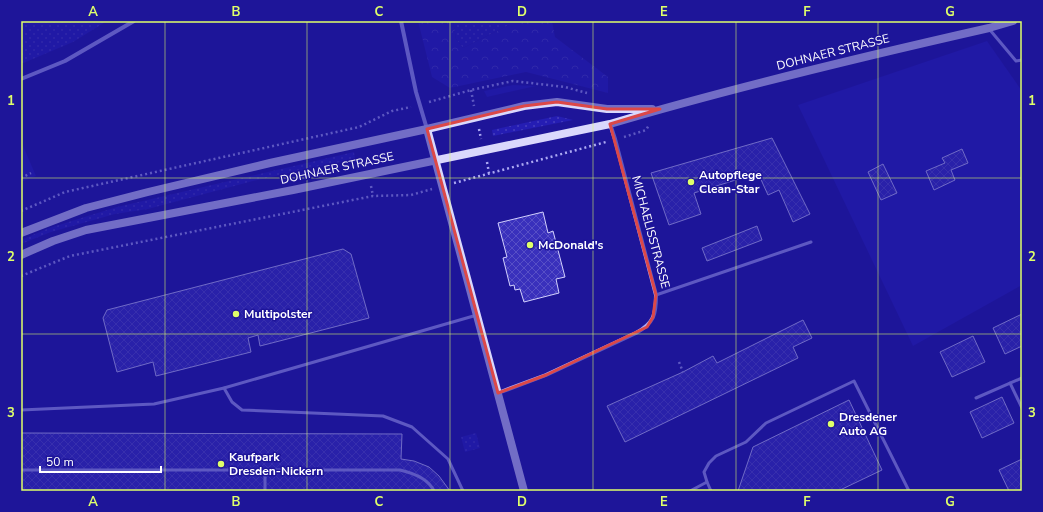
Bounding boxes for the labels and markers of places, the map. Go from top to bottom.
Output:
place label: Autopflege Clean-Star [699,167,762,197]
marker: Autopflege Clean-Star [686,177,696,187]
place label: McDonald's [538,237,604,253]
marker: McDonald's [525,240,535,250]
place label: Multipolster [244,306,312,322]
marker: Multipolster [231,309,241,319]
place label: Dresdener Auto AG [839,409,897,439]
marker: Dresdener Auto AG [826,419,836,429]
place label: Kaufpark Dresden-Nickern [229,449,323,479]
marker: Kaufpark Dresden-Nickern [216,459,226,469]

